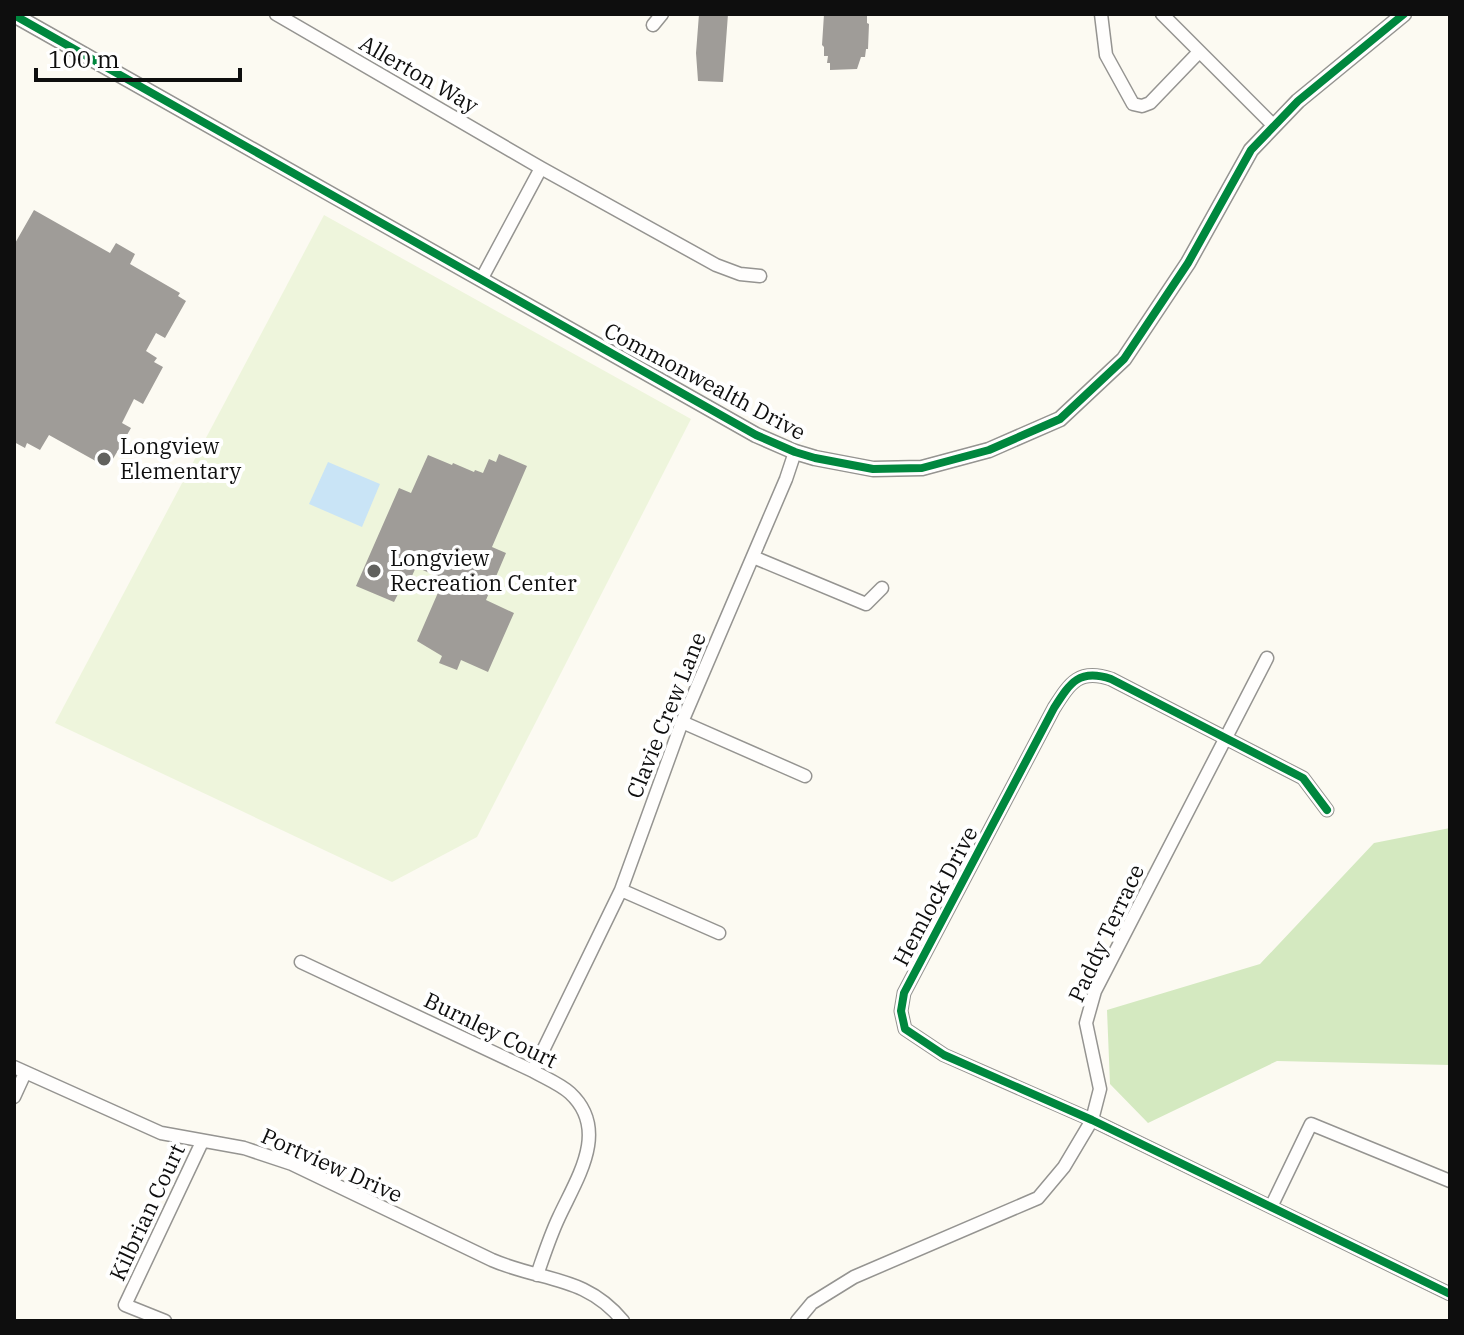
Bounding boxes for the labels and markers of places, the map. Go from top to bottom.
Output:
place label: Longview Elementary [120,431,241,485]
marker: Longview Elementary [95,450,113,468]
place label: Longview Recreation Center [390,543,577,597]
marker: Longview Recreation Center [365,562,383,580]

